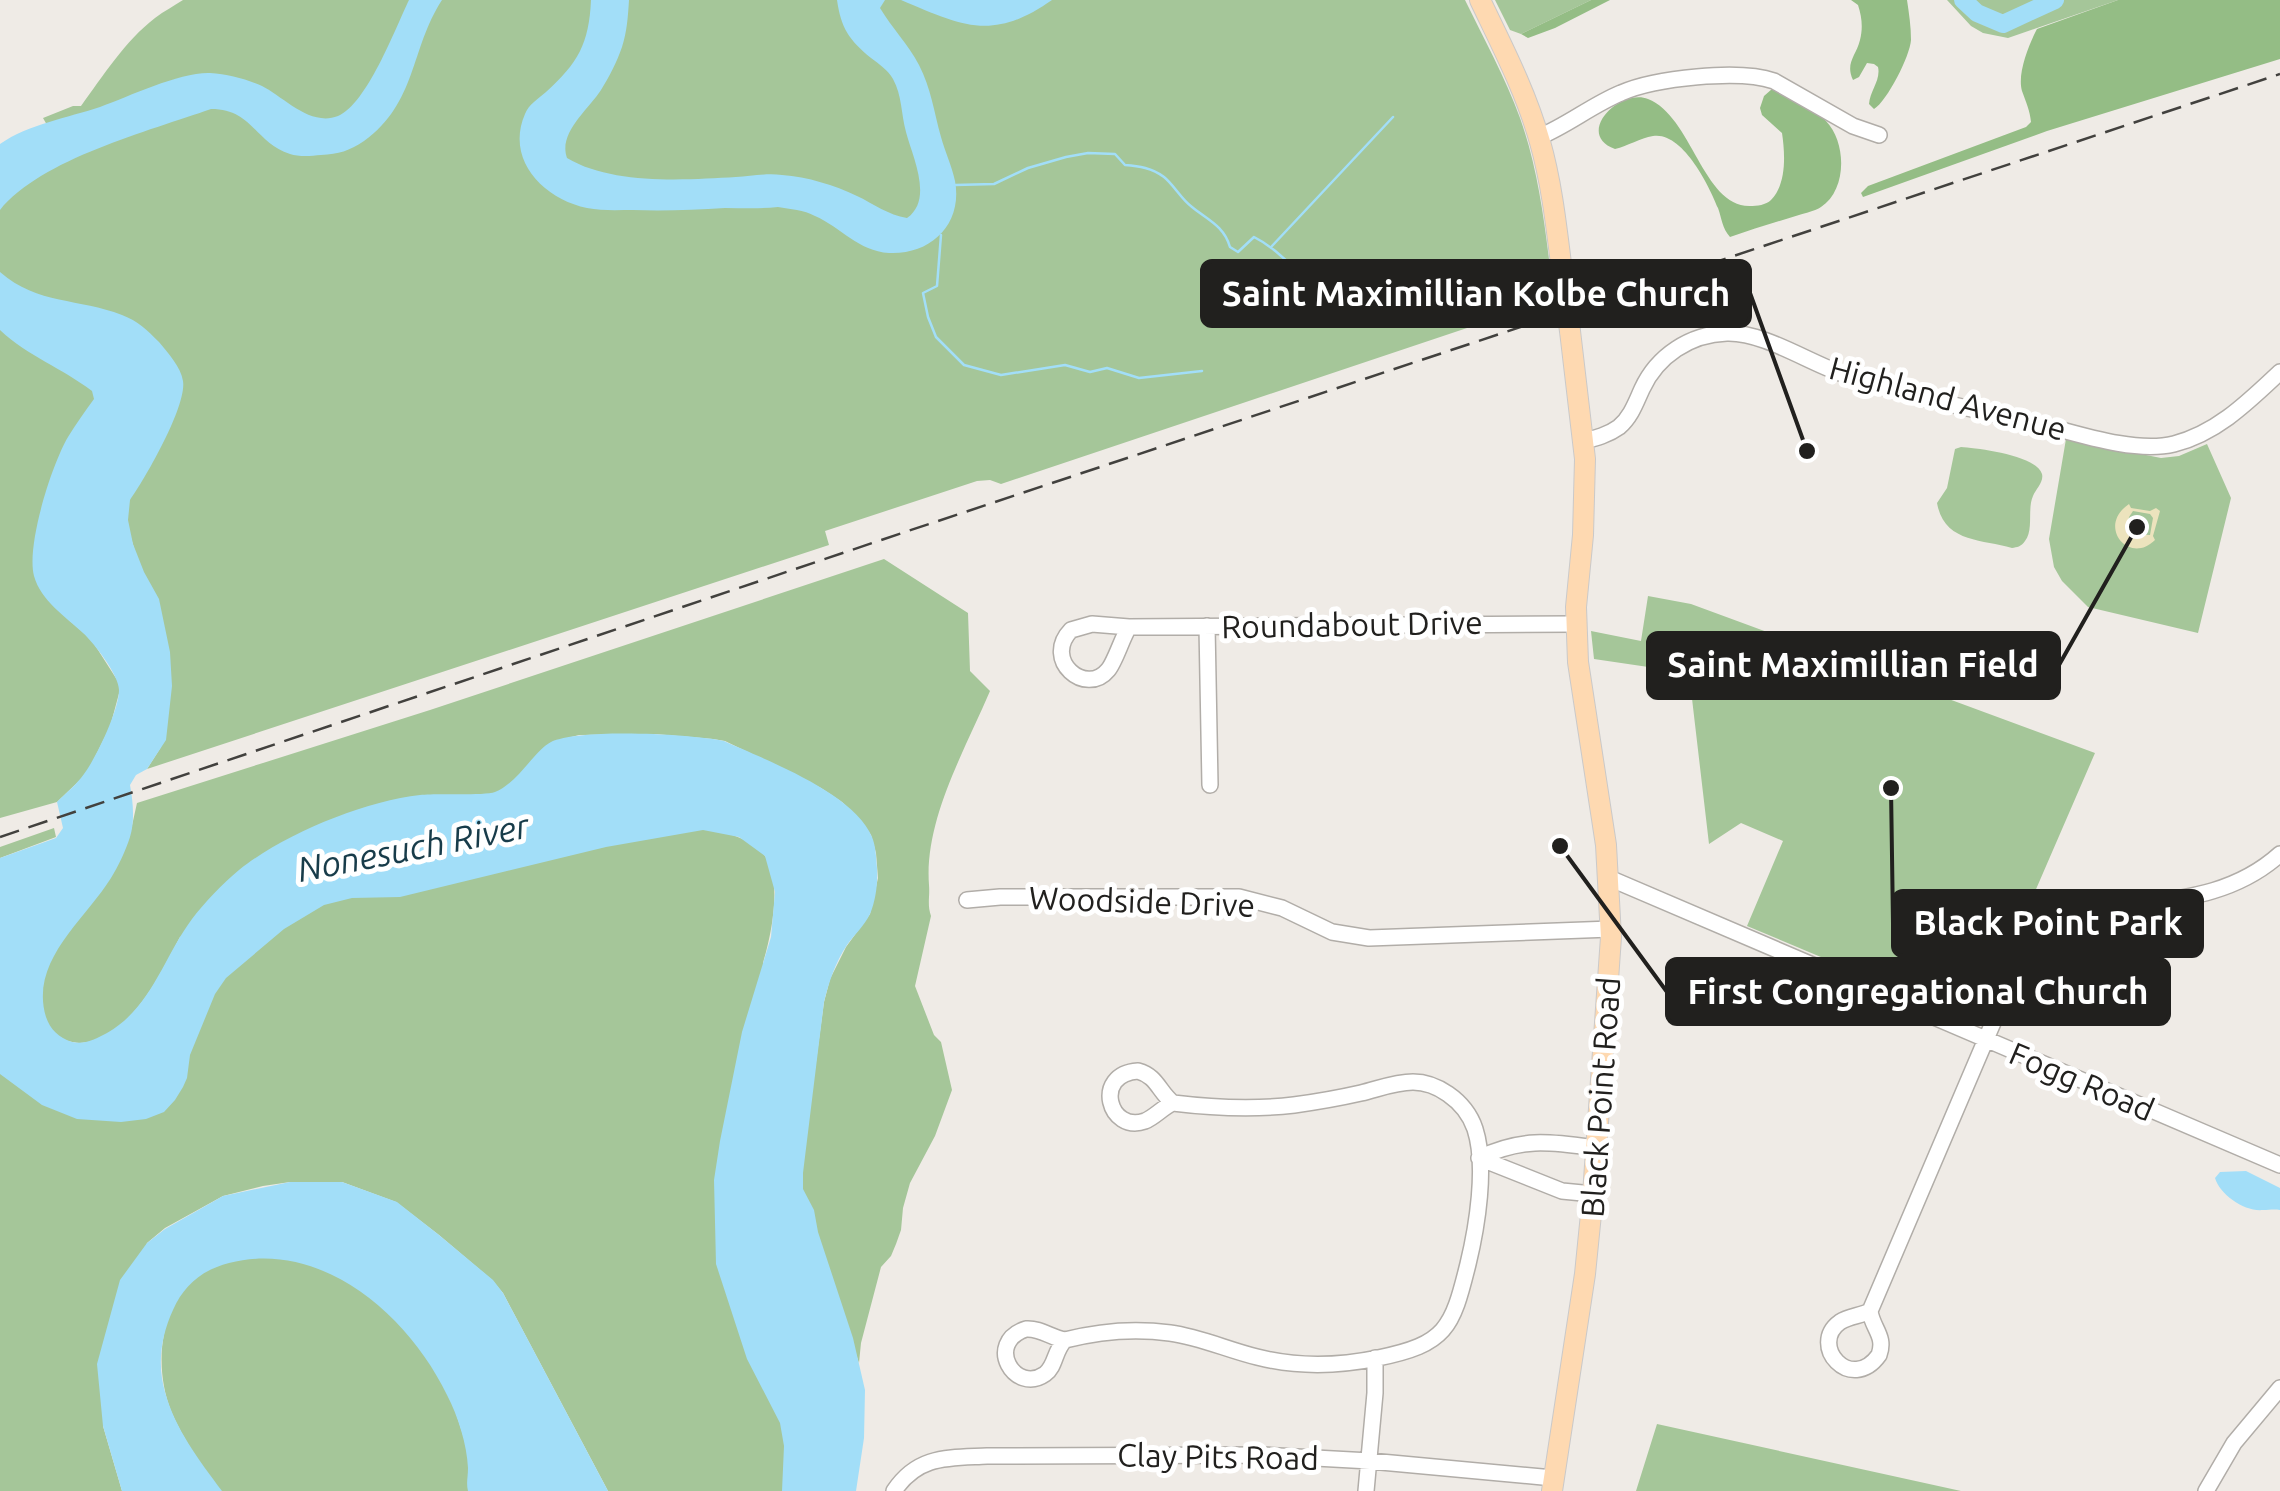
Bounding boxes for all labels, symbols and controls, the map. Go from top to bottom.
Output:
callout: Saint Maximillian Kolbe Church [1202,261,1750,326]
text: Saint Maximillian Kolbe Church [1222,273,1730,313]
street label: Highland Avenue [1826,349,2070,447]
street label: Roundabout Drive [1221,604,1483,644]
callout: Saint Maximillian Field [1648,633,2059,698]
text: Saint Maximillian Field [1667,644,2039,684]
water label: Nonesuch River [294,805,534,889]
street label: Woodside Drive [1028,879,1256,923]
callout: Black Point Park [1893,891,2202,956]
text: Black Point Park [1913,902,2183,942]
callout: First Congregational Church [1667,959,2169,1024]
text: First Congregational Church [1687,971,2149,1011]
street label: Black Point Road [1574,976,1626,1218]
street label: Fogg Road [2004,1034,2160,1128]
street label: Clay Pits Road [1117,1436,1319,1476]

